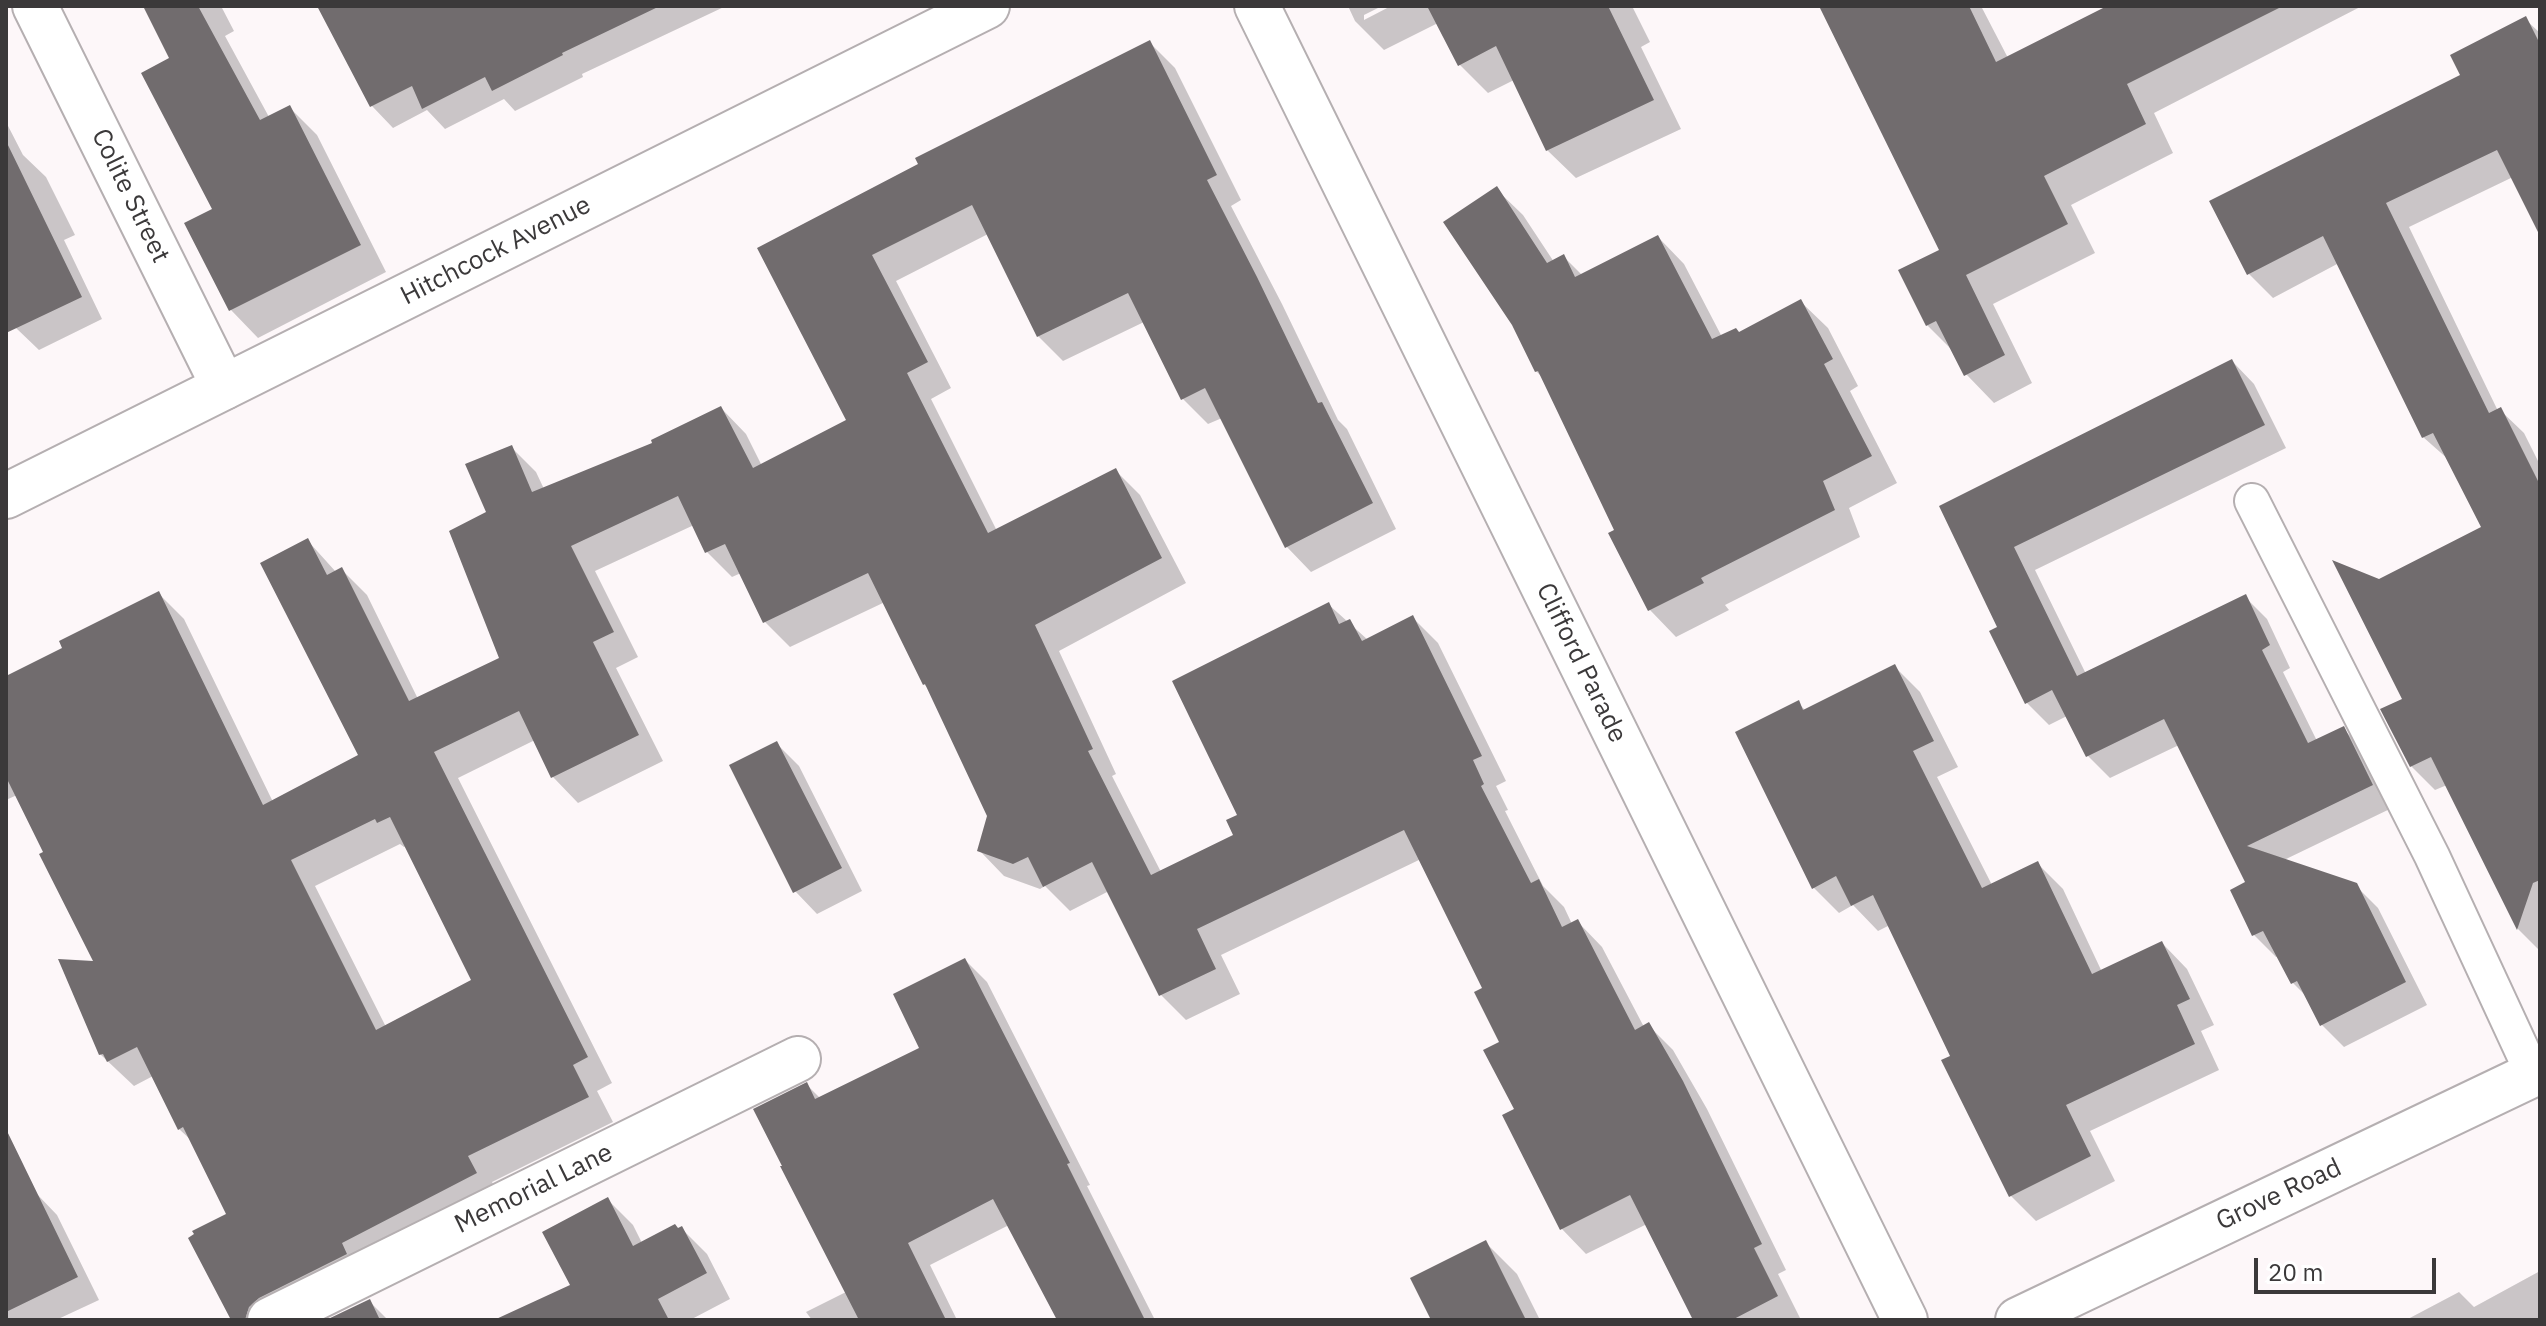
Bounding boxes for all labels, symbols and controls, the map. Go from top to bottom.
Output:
street label: Colite Street [84,124,176,268]
street label: Hitchcock Avenue [396,190,596,312]
street label: Clifford Parade [1529,578,1633,748]
street label: Memorial Lane [450,1137,618,1241]
street label: Grove Road [2211,1152,2347,1238]
scale bar [2258,1242,2440,1292]
text: 20 m [2268,1256,2323,1288]

